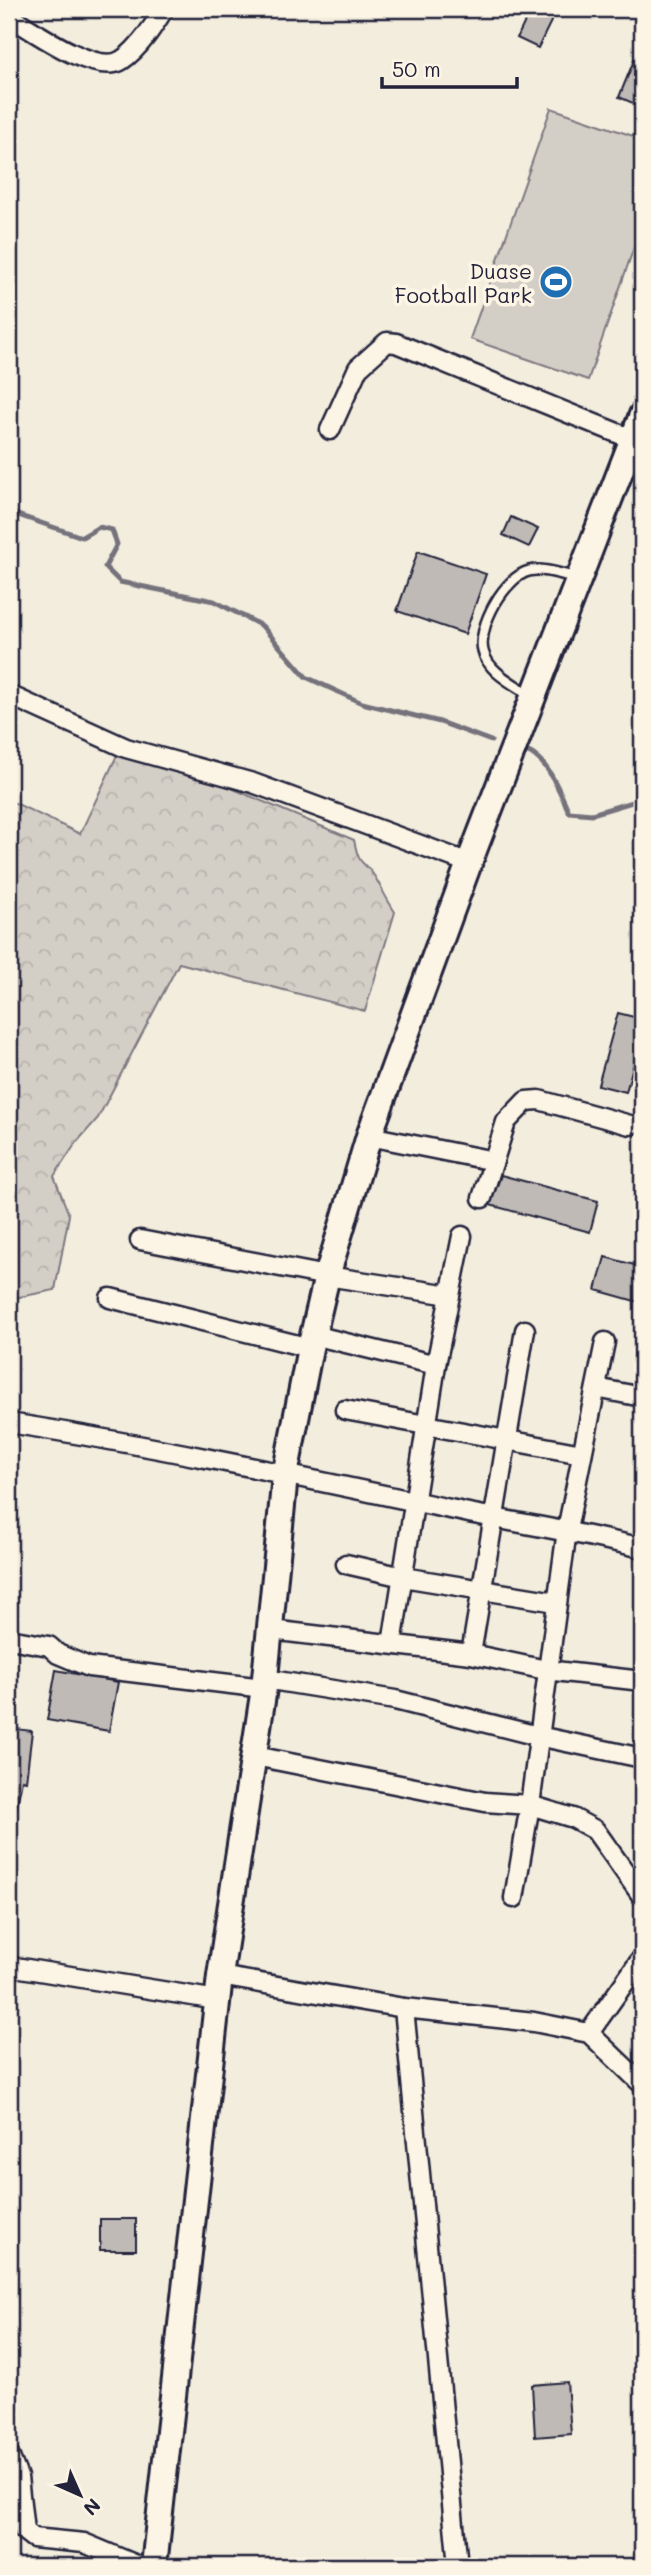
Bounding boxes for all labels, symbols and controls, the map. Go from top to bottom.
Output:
scale bar [382,46,516,90]
text: 50 m [392,55,441,82]
place label: Duase Football Park [395,257,532,308]
sports icon: Duase Football Park [537,263,575,301]
north arrow [46,2460,116,2530]
text: N [78,2493,106,2521]

